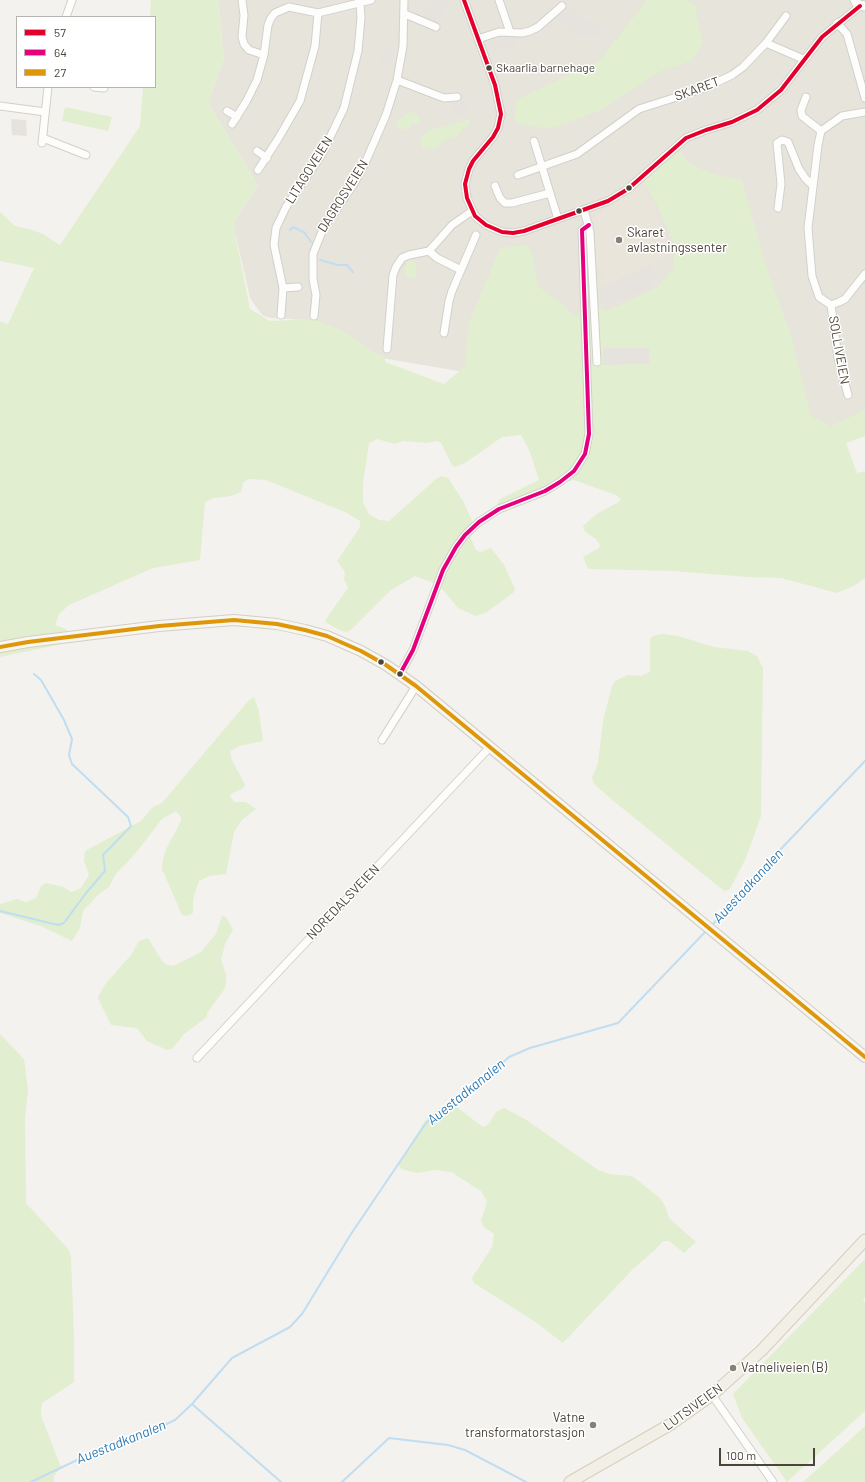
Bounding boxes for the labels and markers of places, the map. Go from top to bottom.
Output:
place label: Skaarlia barnehage [496,61,595,75]
marker: Skaarlia barnehage [484,63,494,73]
unlabelled marker [624,183,634,193]
unlabelled marker [574,206,584,216]
place label: Skaret avlastningssenter [627,225,727,256]
marker: Skaret avlastningssenter [614,235,624,245]
unlabelled marker [376,657,386,667]
unlabelled marker [395,669,405,679]
place label: Vatneliveien (B) [741,1360,827,1376]
marker: Vatneliveien (B) [728,1363,738,1373]
place label: Vatne transformatorstasjon [465,1410,585,1441]
marker: Vatne transformatorstasjon [588,1420,598,1430]

